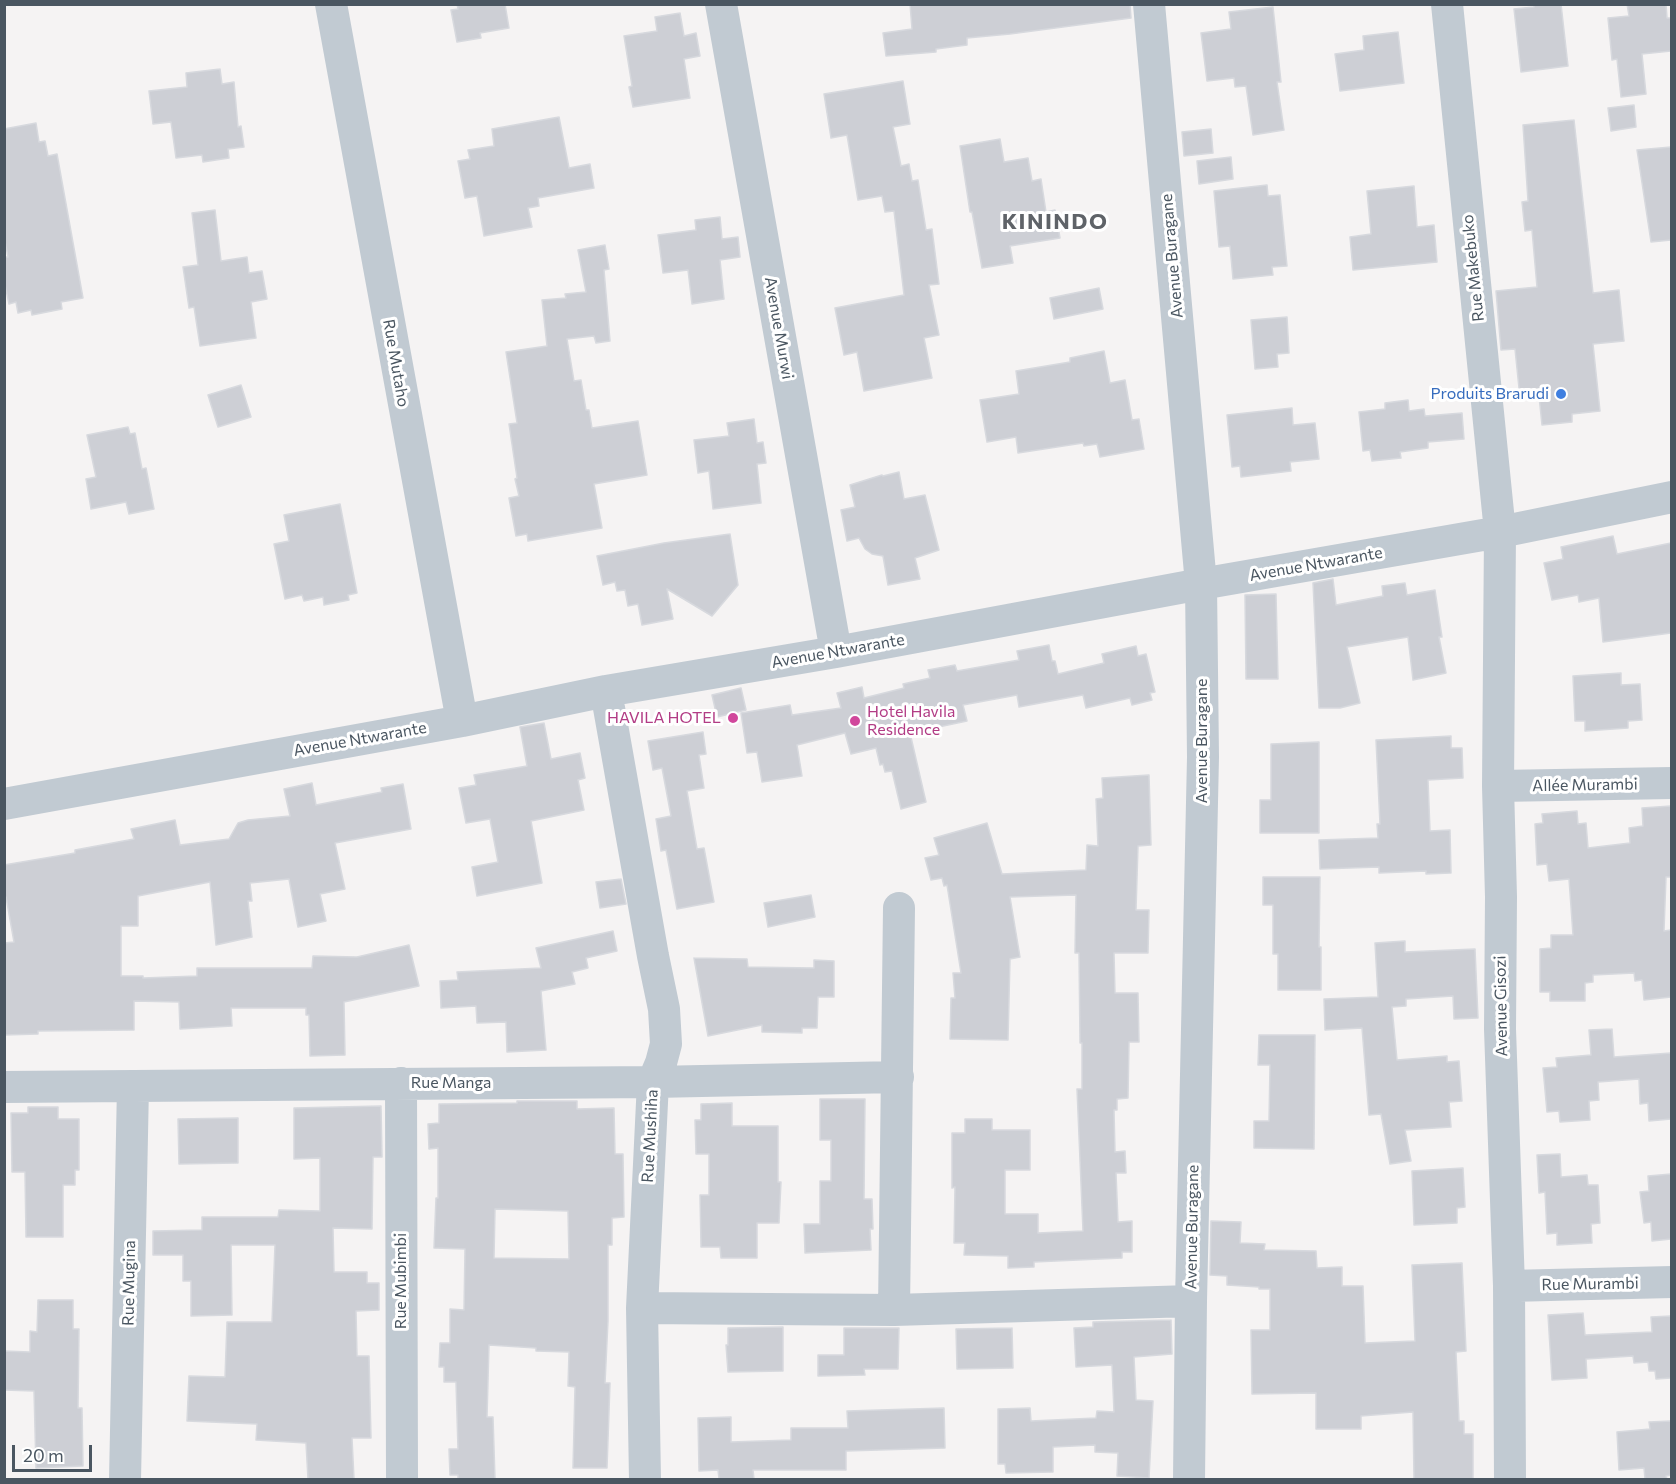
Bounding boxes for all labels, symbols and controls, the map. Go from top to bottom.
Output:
street label: Avenue Buragane [1157,193,1187,319]
district label: KININDO [1002,209,1108,235]
street label: Rue Makebuko [1458,213,1488,323]
street label: Avenue Murwi [761,275,797,381]
street label: Rue Mutaho [379,318,413,408]
place label: Produits Brarudi [1430,384,1549,404]
marker: Produits Brarudi [1554,387,1568,401]
street label: Avenue Ntwarante [1248,543,1384,585]
street label: Avenue Ntwarante [770,630,906,672]
street label: Avenue Buragane [1192,679,1212,803]
place label: Hotel Havila Residence [867,702,955,740]
place label: HAVILA HOTEL [607,708,721,728]
marker: HAVILA HOTEL [726,711,740,725]
marker: Hotel Havila Residence [848,714,862,728]
street label: Avenue Ntwarante [292,718,428,760]
street label: Allée Murambi [1532,774,1638,796]
street label: Avenue Gisozi [1491,955,1511,1057]
street label: Rue Manga [411,1073,491,1093]
street label: Rue Mushiha [638,1089,662,1183]
street label: Avenue Buragane [1181,1164,1203,1290]
street label: Rue Mubimbi [391,1233,411,1329]
street label: Rue Mugina [119,1240,139,1326]
street label: Rue Murambi [1541,1274,1639,1294]
scale bar [15,1433,94,1471]
text: 20 m [23,1444,64,1466]

